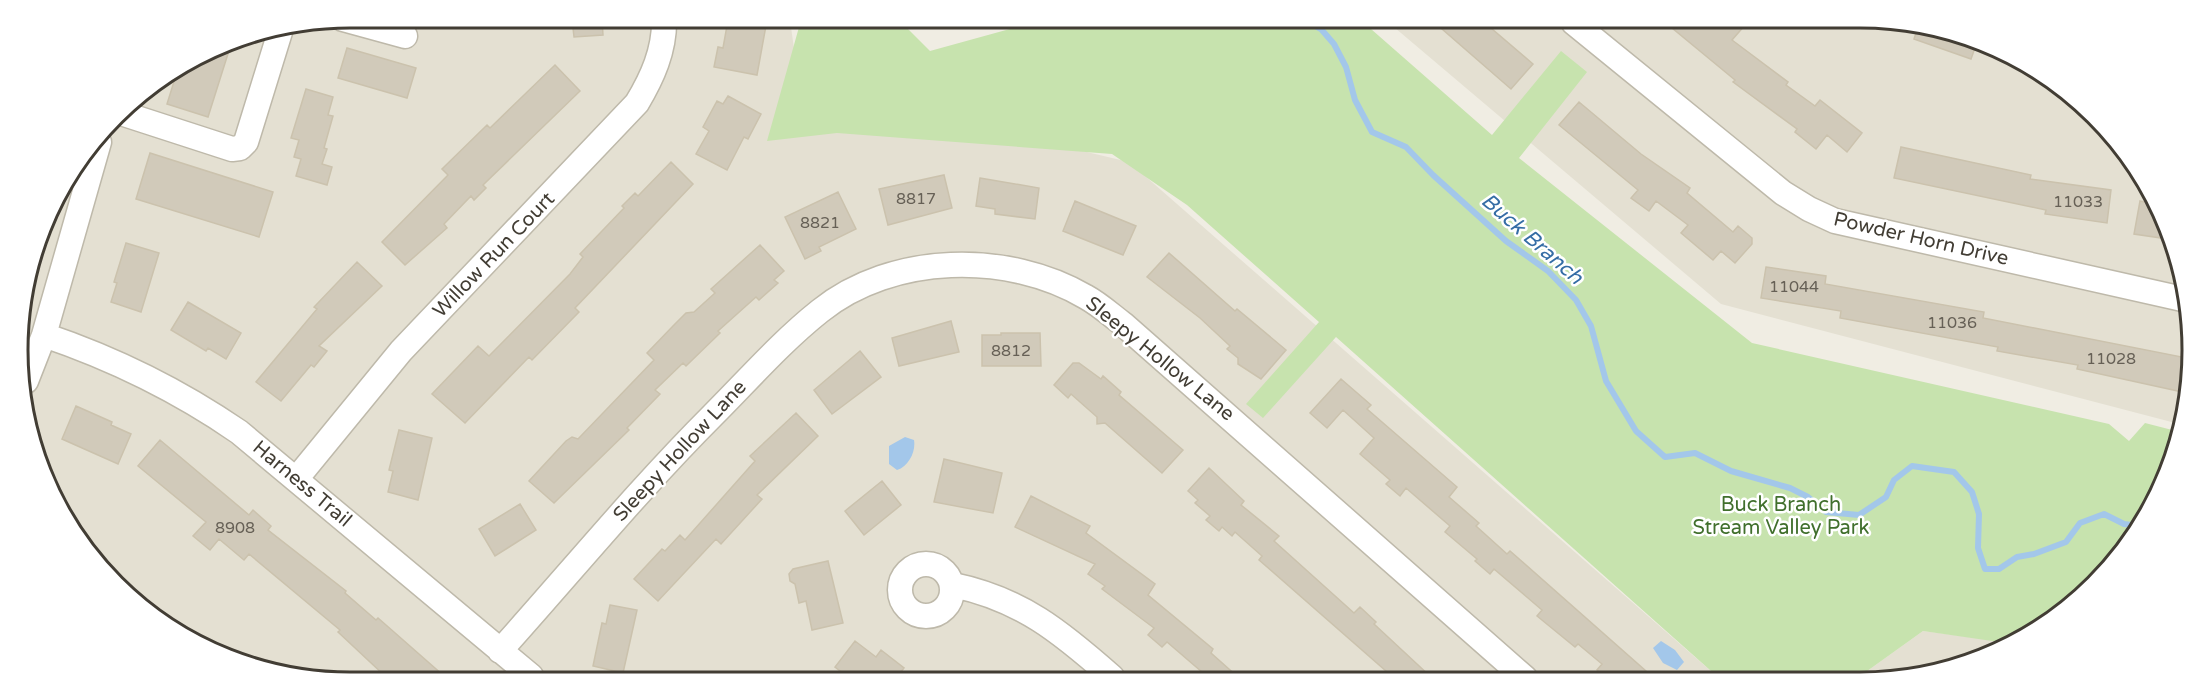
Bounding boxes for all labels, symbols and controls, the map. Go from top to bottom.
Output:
street label: Willow Run Court [428,187,560,323]
water label: Buck Branch [1476,188,1589,291]
house number: 8817 [896,189,936,209]
house number: 11033 [2053,192,2103,212]
street label: Powder Horn Drive [1831,207,2011,271]
house number: 8821 [800,213,840,233]
house number: 11044 [1769,277,1819,297]
street label: Sleepy Hollow Lane [1081,292,1239,426]
house number: 11036 [1927,313,1977,333]
house number: 8812 [991,341,1031,361]
house number: 11028 [2086,349,2136,369]
street label: Sleepy Hollow Lane [608,375,752,527]
street label: Harness Trail [248,436,356,532]
park label: Buck Branch Stream Valley Park [1693,493,1870,540]
house number: 8908 [215,518,255,538]

